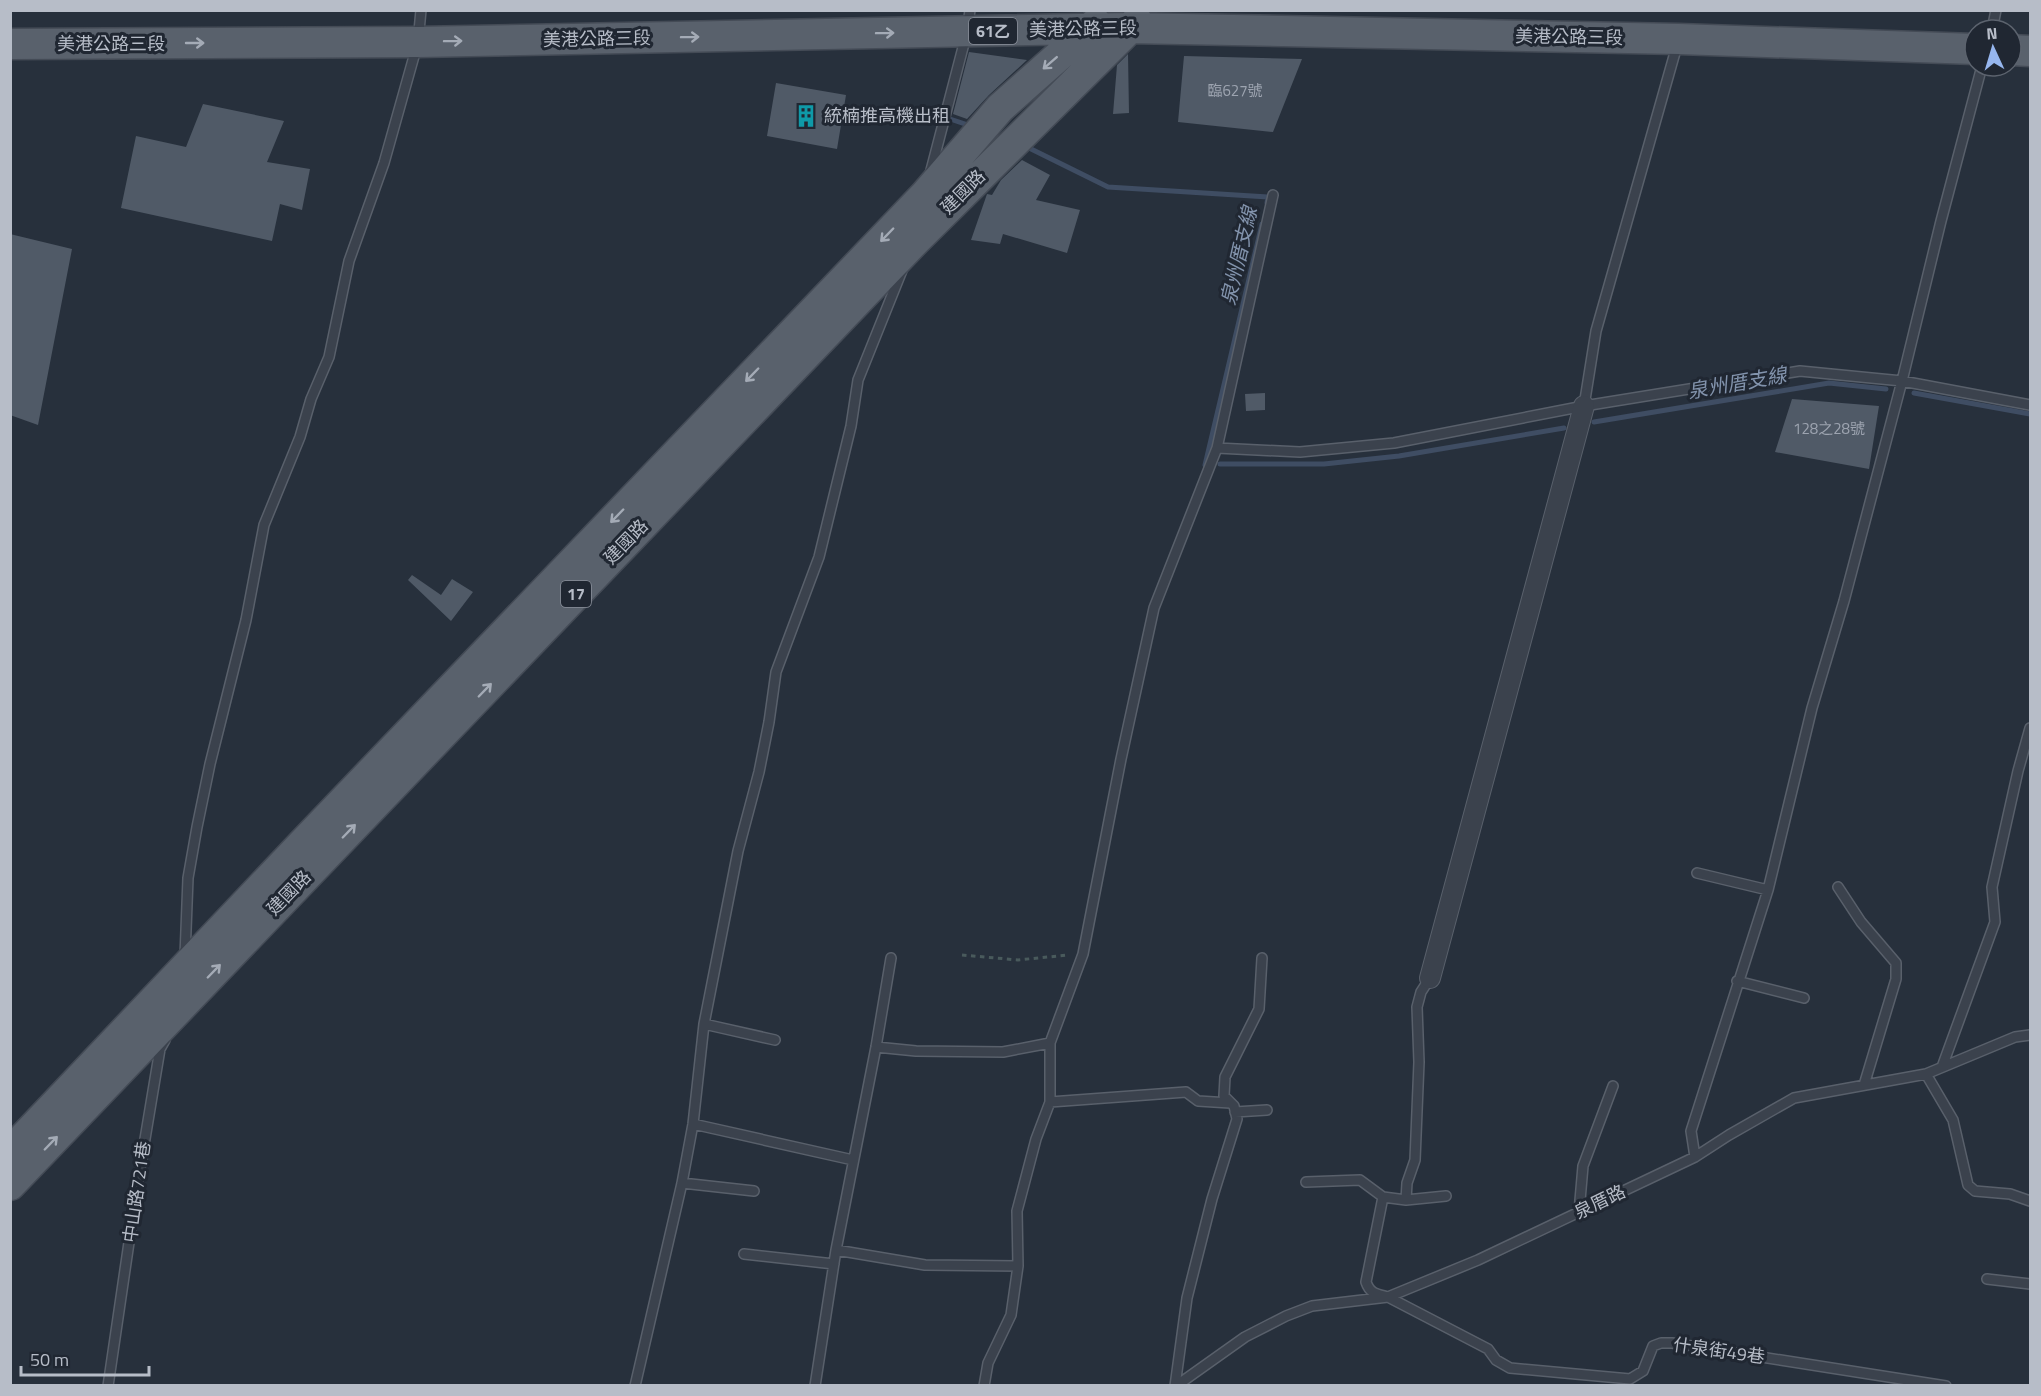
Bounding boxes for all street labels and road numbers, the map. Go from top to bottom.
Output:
street label: 美港公路三段 [1029,14,1137,43]
road number: 61乙 [969,18,1017,44]
street label: 美港公路三段 [1515,22,1623,51]
street label: 美港公路三段 [543,24,651,53]
street label: 美港公路三段 [57,30,165,57]
street label: 建國路 [934,163,991,220]
street label: 建國路 [597,513,654,570]
road number: 17 [561,581,591,607]
street label: 建國路 [260,864,317,921]
street label: 中山路721巷 [116,1139,157,1244]
street label: 泉厝路 [1570,1178,1630,1226]
street label: 什泉街49巷 [1672,1331,1767,1370]

